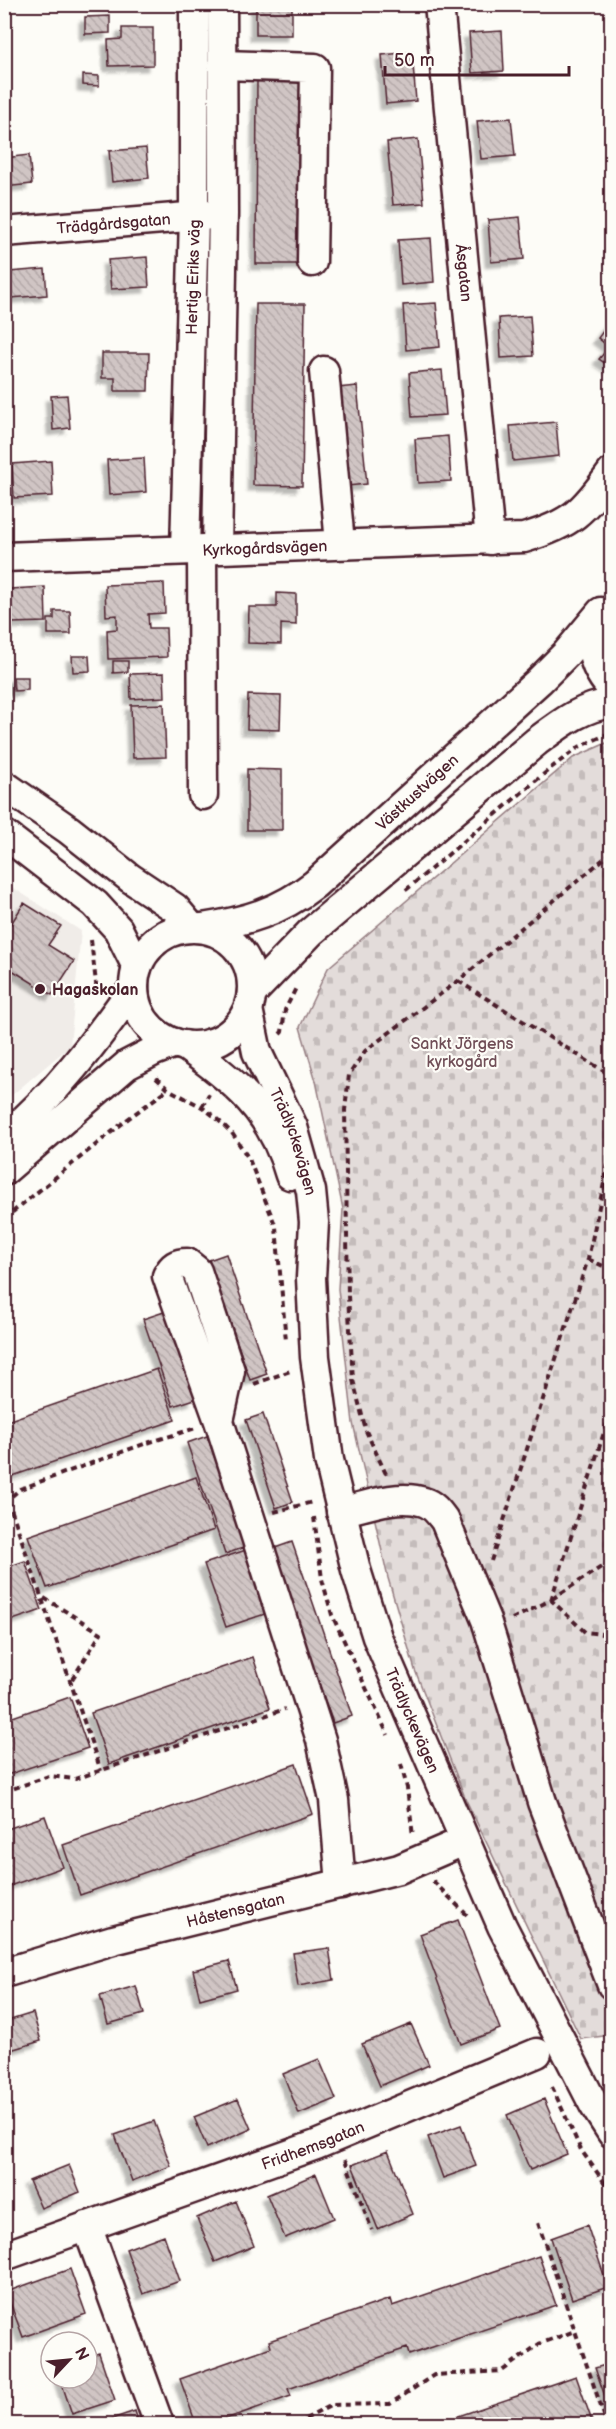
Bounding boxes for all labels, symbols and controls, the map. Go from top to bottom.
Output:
scale bar [385,39,570,77]
text: 50 m [394,50,435,71]
street label: Trädgårdsgatan [56,210,171,239]
street label: Hertig Eriks väg [183,219,205,335]
street label: Åsgatan [451,243,475,303]
street label: Kyrkogårdsvägen [202,537,328,561]
street label: Västkustvägen [373,751,463,835]
place label: Hagaskolan [52,981,139,1000]
marker: Hagaskolan [33,982,47,996]
park label: Sankt Jörgens kyrkogård [411,1035,513,1072]
street label: Trädlyckevägen [265,1085,320,1198]
street label: Trädlyckevägen [380,1665,443,1776]
street label: Håstensgatan [185,1890,287,1932]
street label: Fridhemsgatan [259,2118,367,2175]
north arrow [39,2330,99,2390]
text: N [70,2345,92,2364]

